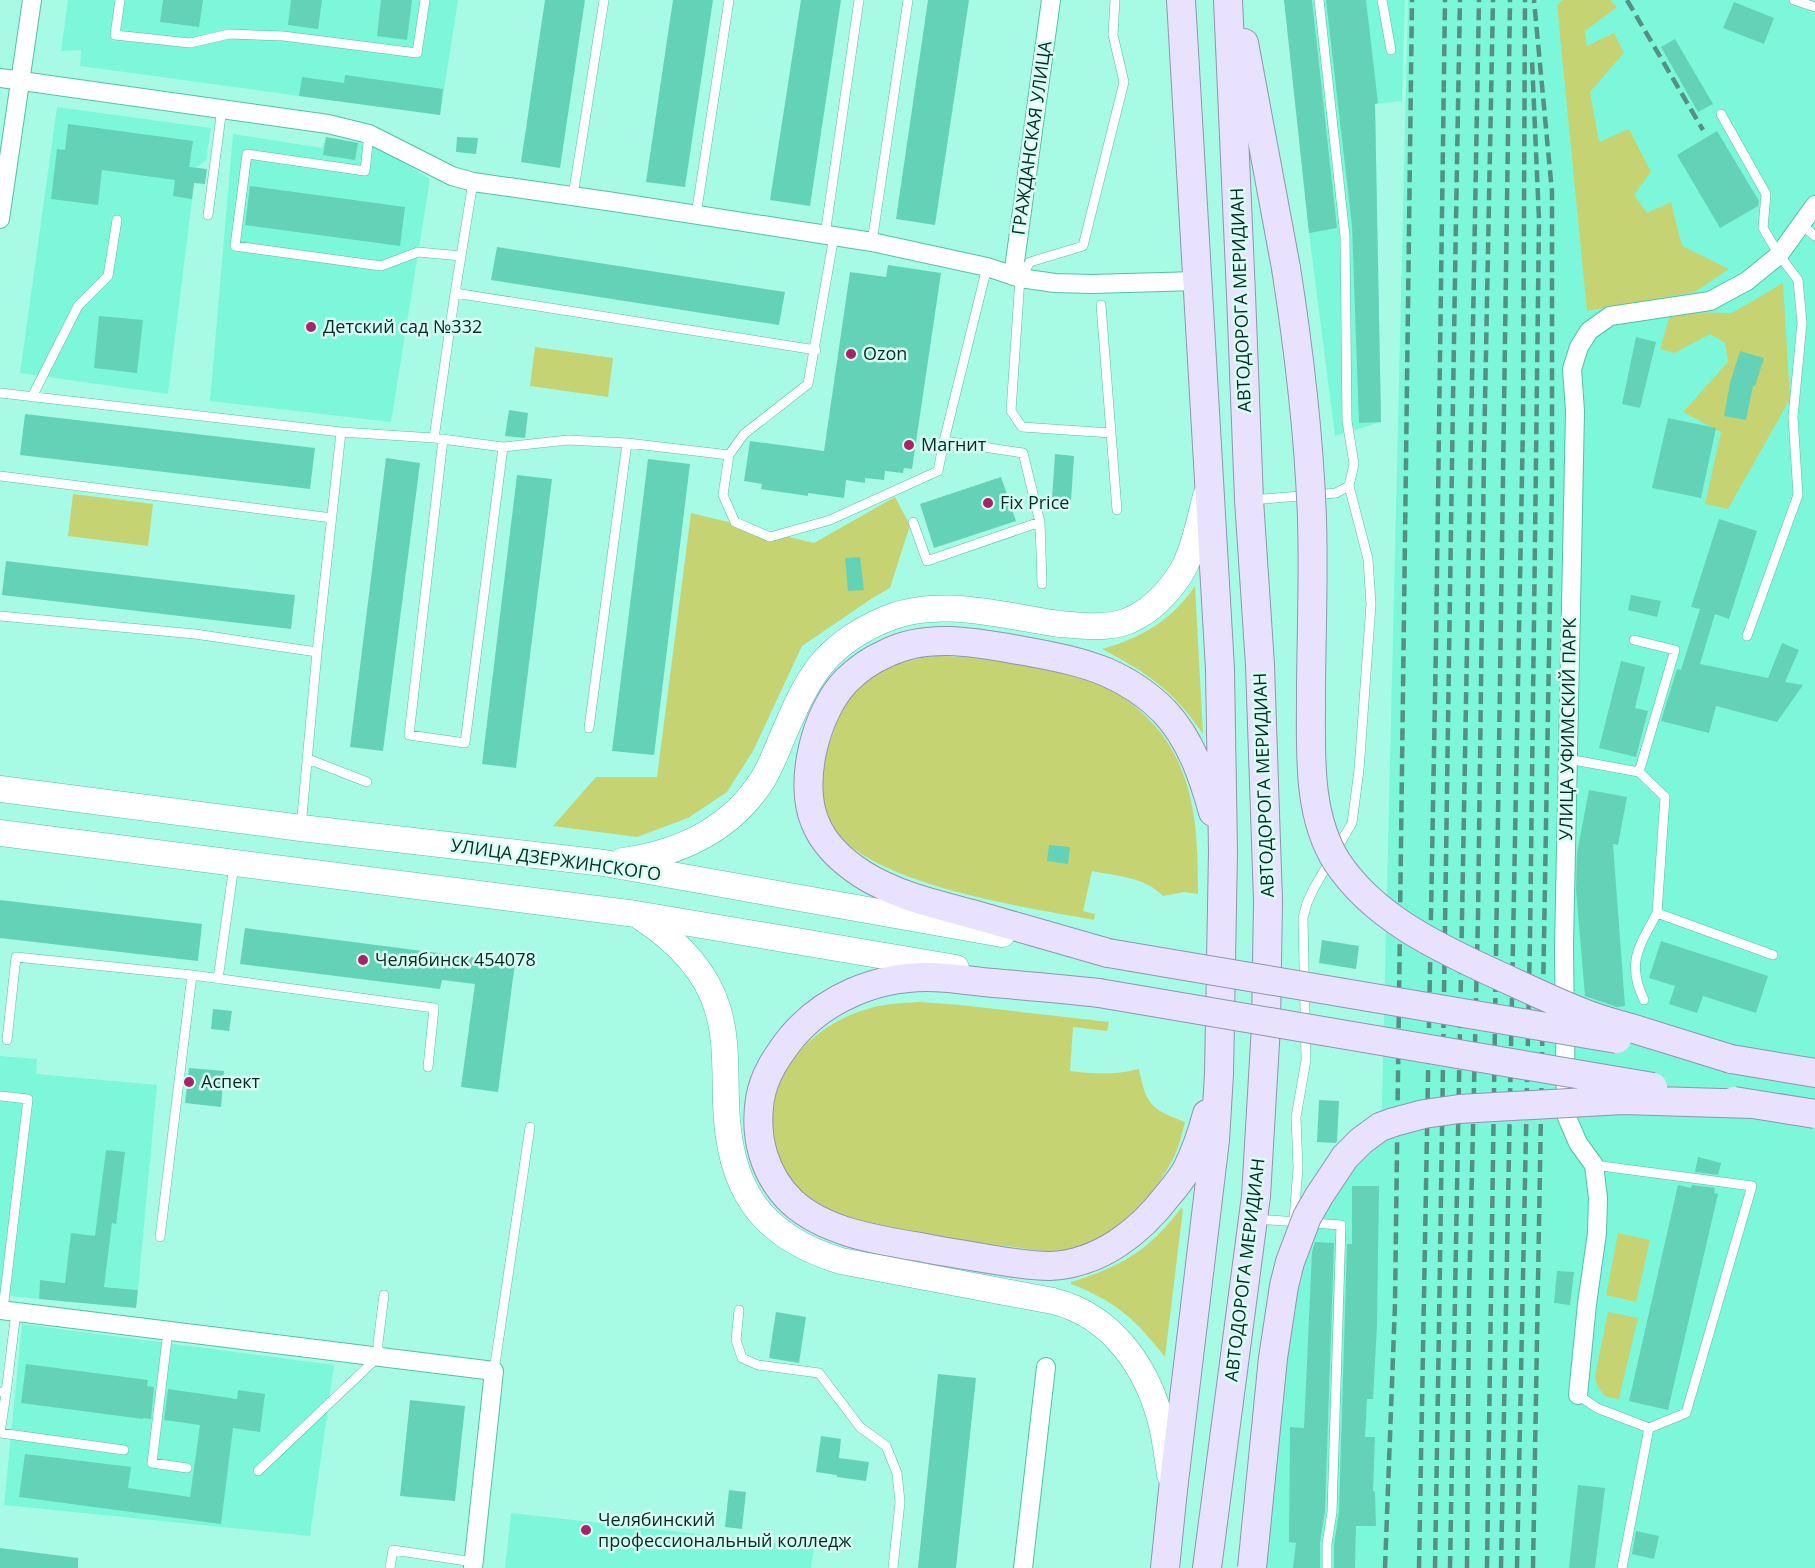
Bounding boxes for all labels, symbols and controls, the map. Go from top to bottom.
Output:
street label: ГРАЖДАНСКАЯ УЛИЦА [1006,39,1057,236]
street label: АВТОДОРОГА МЕРИДИАН [1224,187,1256,413]
place label: Детский cад №332 [323,314,482,338]
marker: Детский cад №332 [304,320,318,334]
place label: Ozon [863,341,907,365]
marker: Ozon [844,347,858,361]
place label: Магнит [921,432,987,456]
marker: Магнит [902,438,916,452]
place label: Fix Price [1000,490,1069,514]
marker: Fix Price [981,496,995,510]
street label: УЛИЦА УФИМСКИЙ ПАРК [1553,617,1581,841]
street label: АВТОДОРОГА МЕРИДИАН [1247,672,1279,898]
street label: УЛИЦА ДЗЕРЖИНСКОГО [449,832,663,886]
place label: Челябинск 454078 [375,947,536,971]
marker: Челябинск 454078 [356,953,370,967]
place label: Аспект [201,1069,261,1093]
marker: Аспект [182,1075,196,1089]
street label: АВТОДОРОГА МЕРИДИАН [1218,1157,1270,1383]
place label: Челябинский профессиональный колледж [598,1507,852,1552]
marker: Челябинский профессиональный колледж [579,1523,593,1537]

